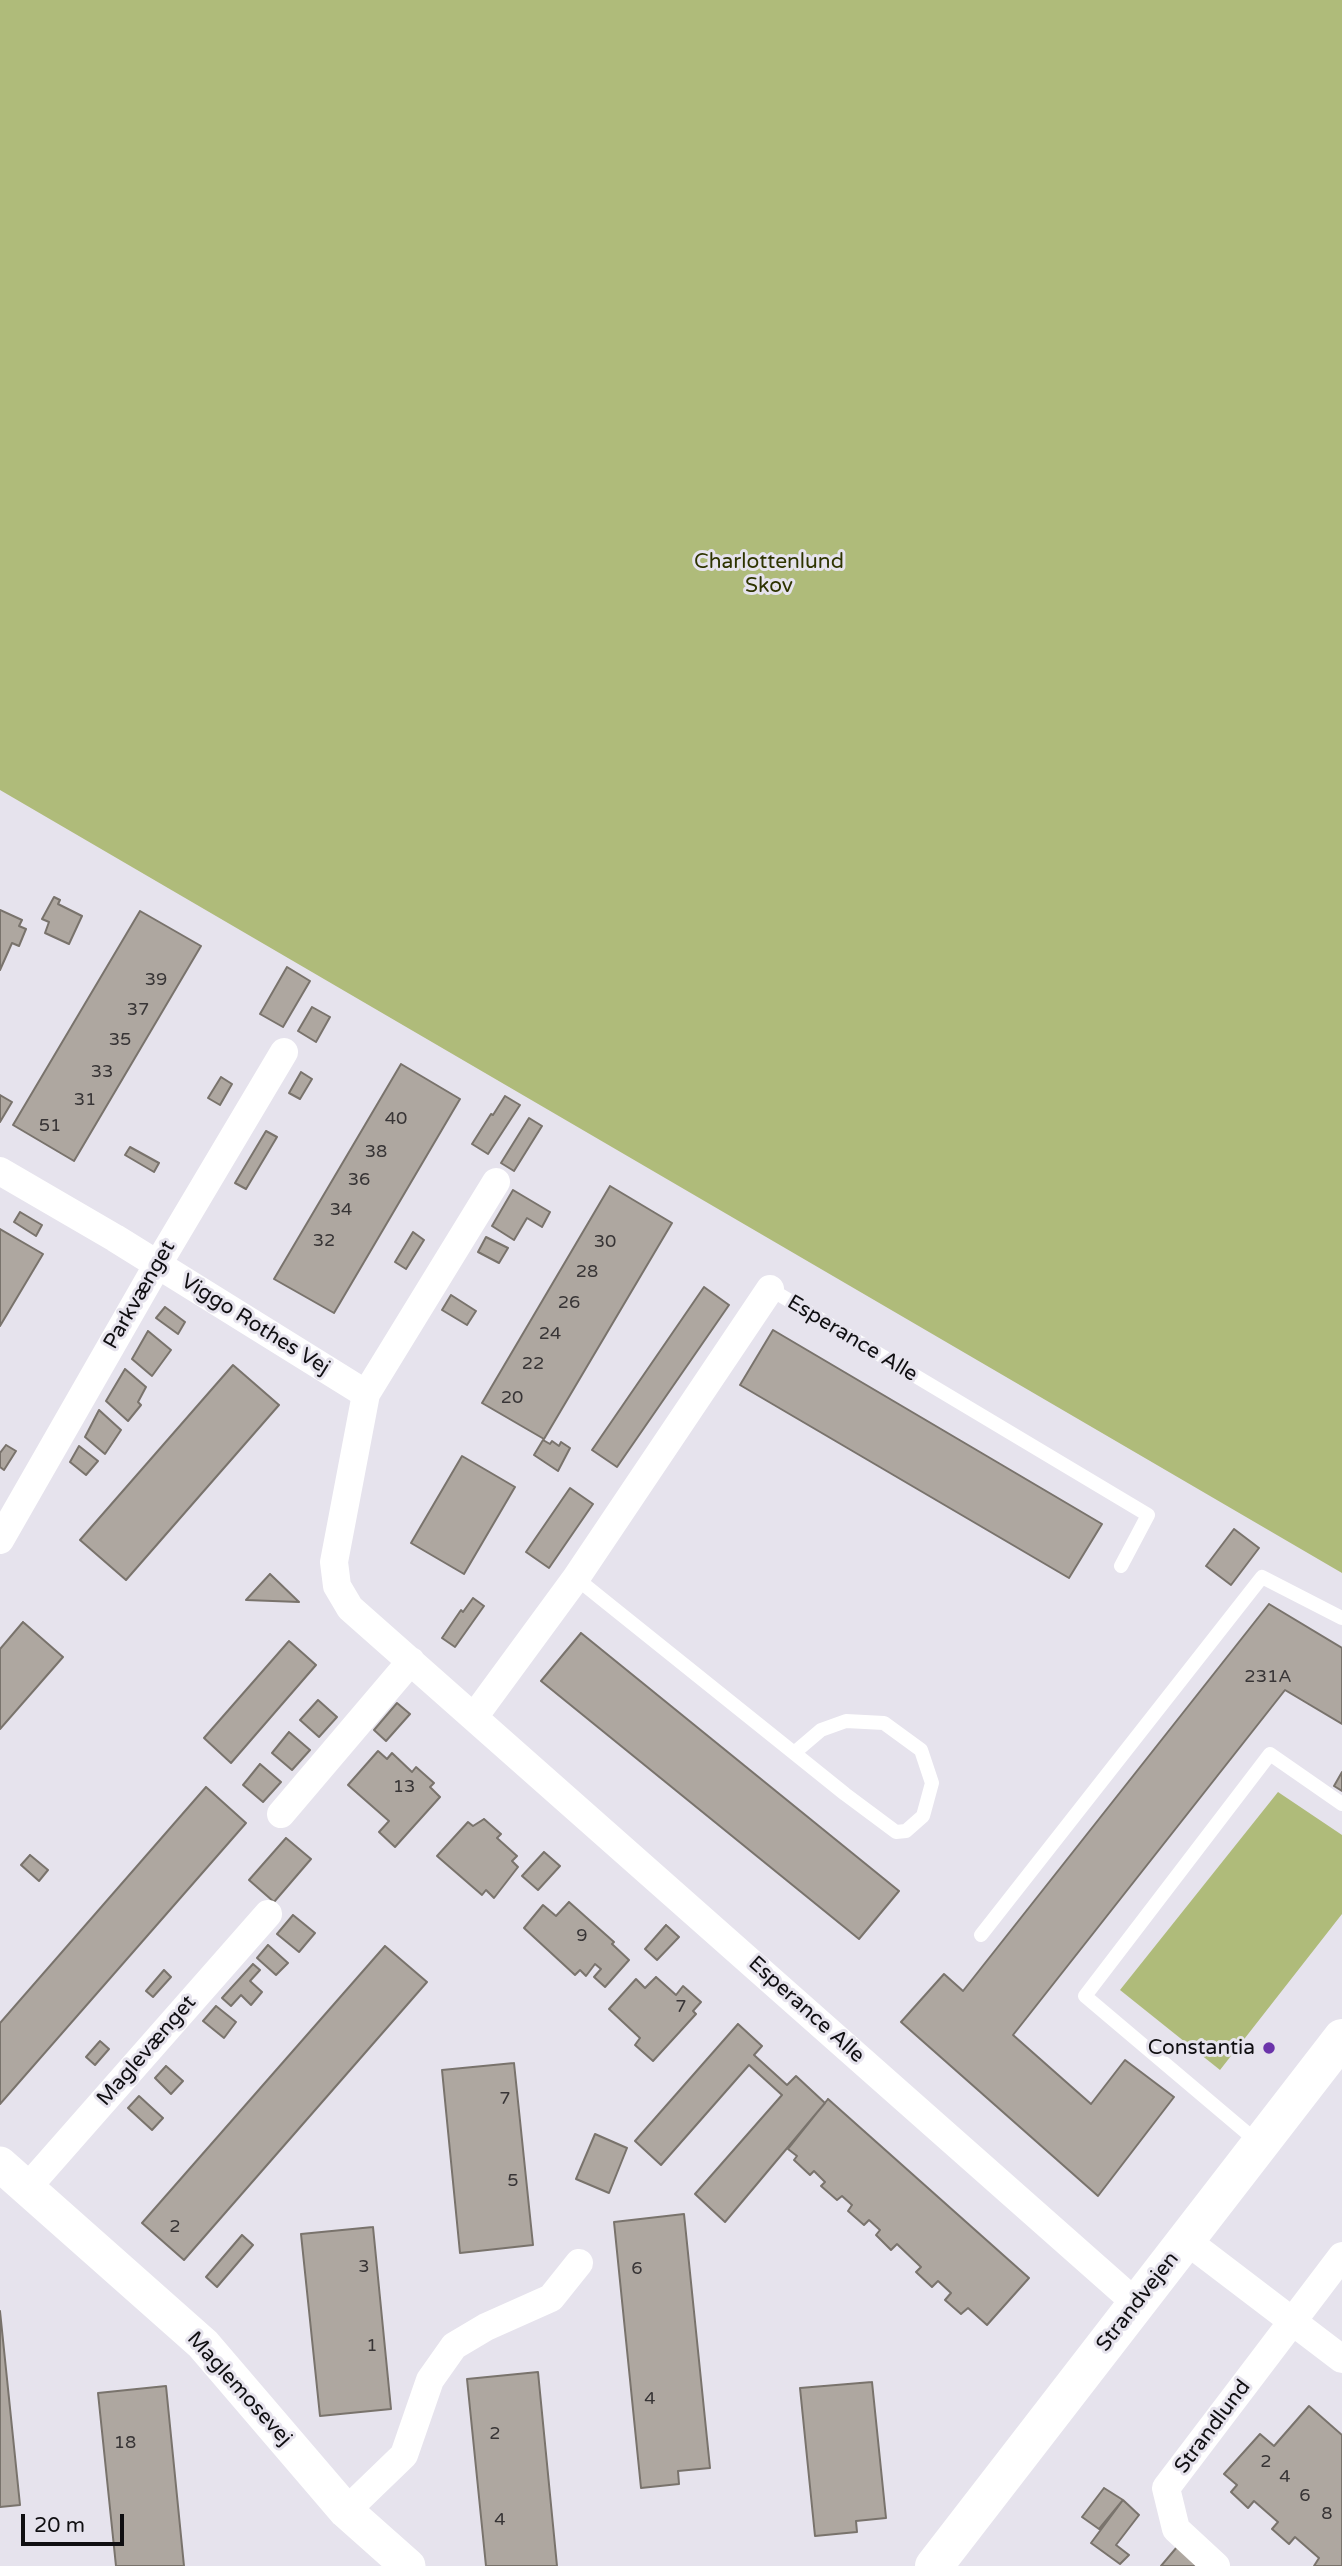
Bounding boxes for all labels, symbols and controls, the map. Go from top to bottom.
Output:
park label: Charlottenlund Skov [694,549,844,599]
house number: 39 [145,969,167,991]
house number: 37 [127,999,149,1021]
house number: 35 [109,1029,131,1051]
house number: 33 [91,1061,113,1083]
house number: 31 [74,1089,96,1111]
house number: 40 [385,1108,407,1130]
house number: 51 [39,1115,61,1137]
house number: 38 [365,1141,387,1163]
house number: 36 [348,1169,370,1191]
house number: 34 [330,1199,352,1221]
house number: 32 [313,1230,335,1252]
house number: 30 [594,1231,616,1253]
street label: Parkvænget [99,1236,181,1354]
house number: 28 [576,1261,598,1283]
street label: Viggo Rothes Vej [176,1269,334,1381]
street label: Esperance Alle [782,1290,922,1388]
house number: 26 [558,1292,580,1314]
house number: 24 [539,1323,561,1345]
house number: 22 [522,1353,544,1375]
house number: 20 [501,1387,523,1409]
house number: 231A [1244,1666,1292,1688]
house number: 13 [393,1776,415,1798]
house number: 9 [576,1925,588,1947]
street label: Esperance Alle [743,1951,869,2069]
street label: Maglevænget [92,1990,202,2112]
house number: 7 [675,1996,687,2018]
place label: Constantia [1148,2035,1255,2061]
marker: Constantia [1261,2040,1277,2056]
house number: 7 [499,2088,511,2110]
house number: 5 [507,2170,519,2192]
house number: 2 [169,2216,181,2238]
street label: Strandvejen [1091,2247,1185,2357]
house number: 3 [358,2256,370,2278]
house number: 6 [631,2258,643,2280]
street label: Maglemosevej [181,2327,297,2451]
house number: 1 [366,2335,378,2357]
street label: Strandlund [1170,2375,1256,2479]
house number: 4 [644,2388,656,2410]
house number: 2 [489,2423,501,2445]
house number: 18 [114,2432,136,2454]
house number: 2 [1260,2451,1272,2473]
house number: 4 [1279,2466,1291,2488]
house number: 6 [1299,2485,1311,2507]
scale bar [24,2500,128,2544]
house number: 8 [1321,2503,1333,2525]
house number: 4 [494,2509,506,2531]
text: 20 m [34,2513,85,2538]

